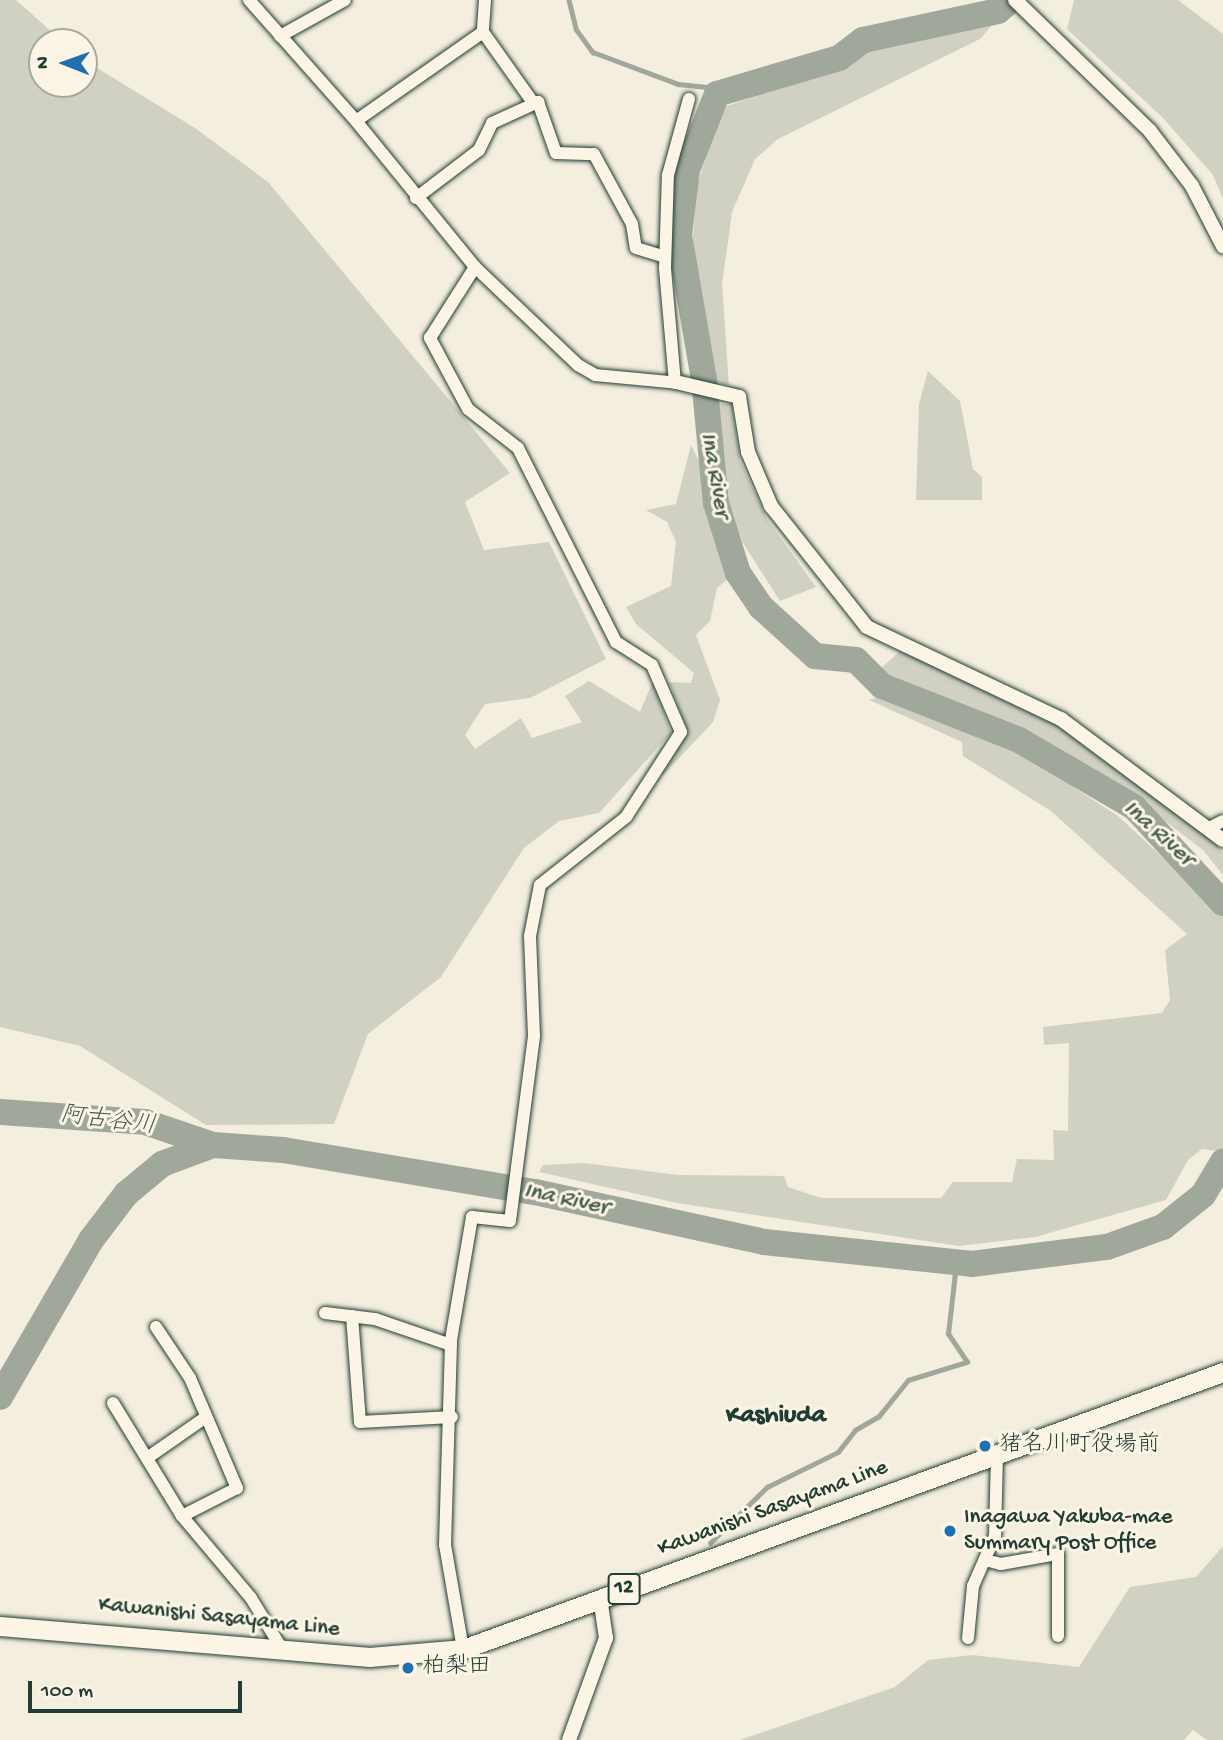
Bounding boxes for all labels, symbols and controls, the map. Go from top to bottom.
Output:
north arrow [28,28,98,98]
text: N [32,56,55,69]
water label: Ina River [692,430,736,520]
water label: Ina River [1117,795,1199,873]
water label: 阿古谷川 [59,1102,157,1142]
water label: Ina River [521,1177,611,1223]
district label: Kashiuda [726,1401,826,1433]
place label: 猪名川町役場前 [999,1432,1160,1460]
marker: 猪名川町役場前 [977,1438,993,1454]
street label: Kawanishi Sasayama Line [654,1455,892,1563]
place label: Inagawa Yakuba-mae Summary Post Office [964,1504,1173,1558]
marker: Inagawa Yakuba-mae Summary Post Office [942,1523,958,1539]
road number: 12 [606,1572,642,1606]
street label: Kawanishi Sasayama Line [97,1592,341,1644]
place label: 柏梨田 [422,1654,491,1682]
marker: 柏梨田 [400,1660,416,1676]
scale bar [32,1666,245,1710]
text: 100 m [41,1680,93,1705]

